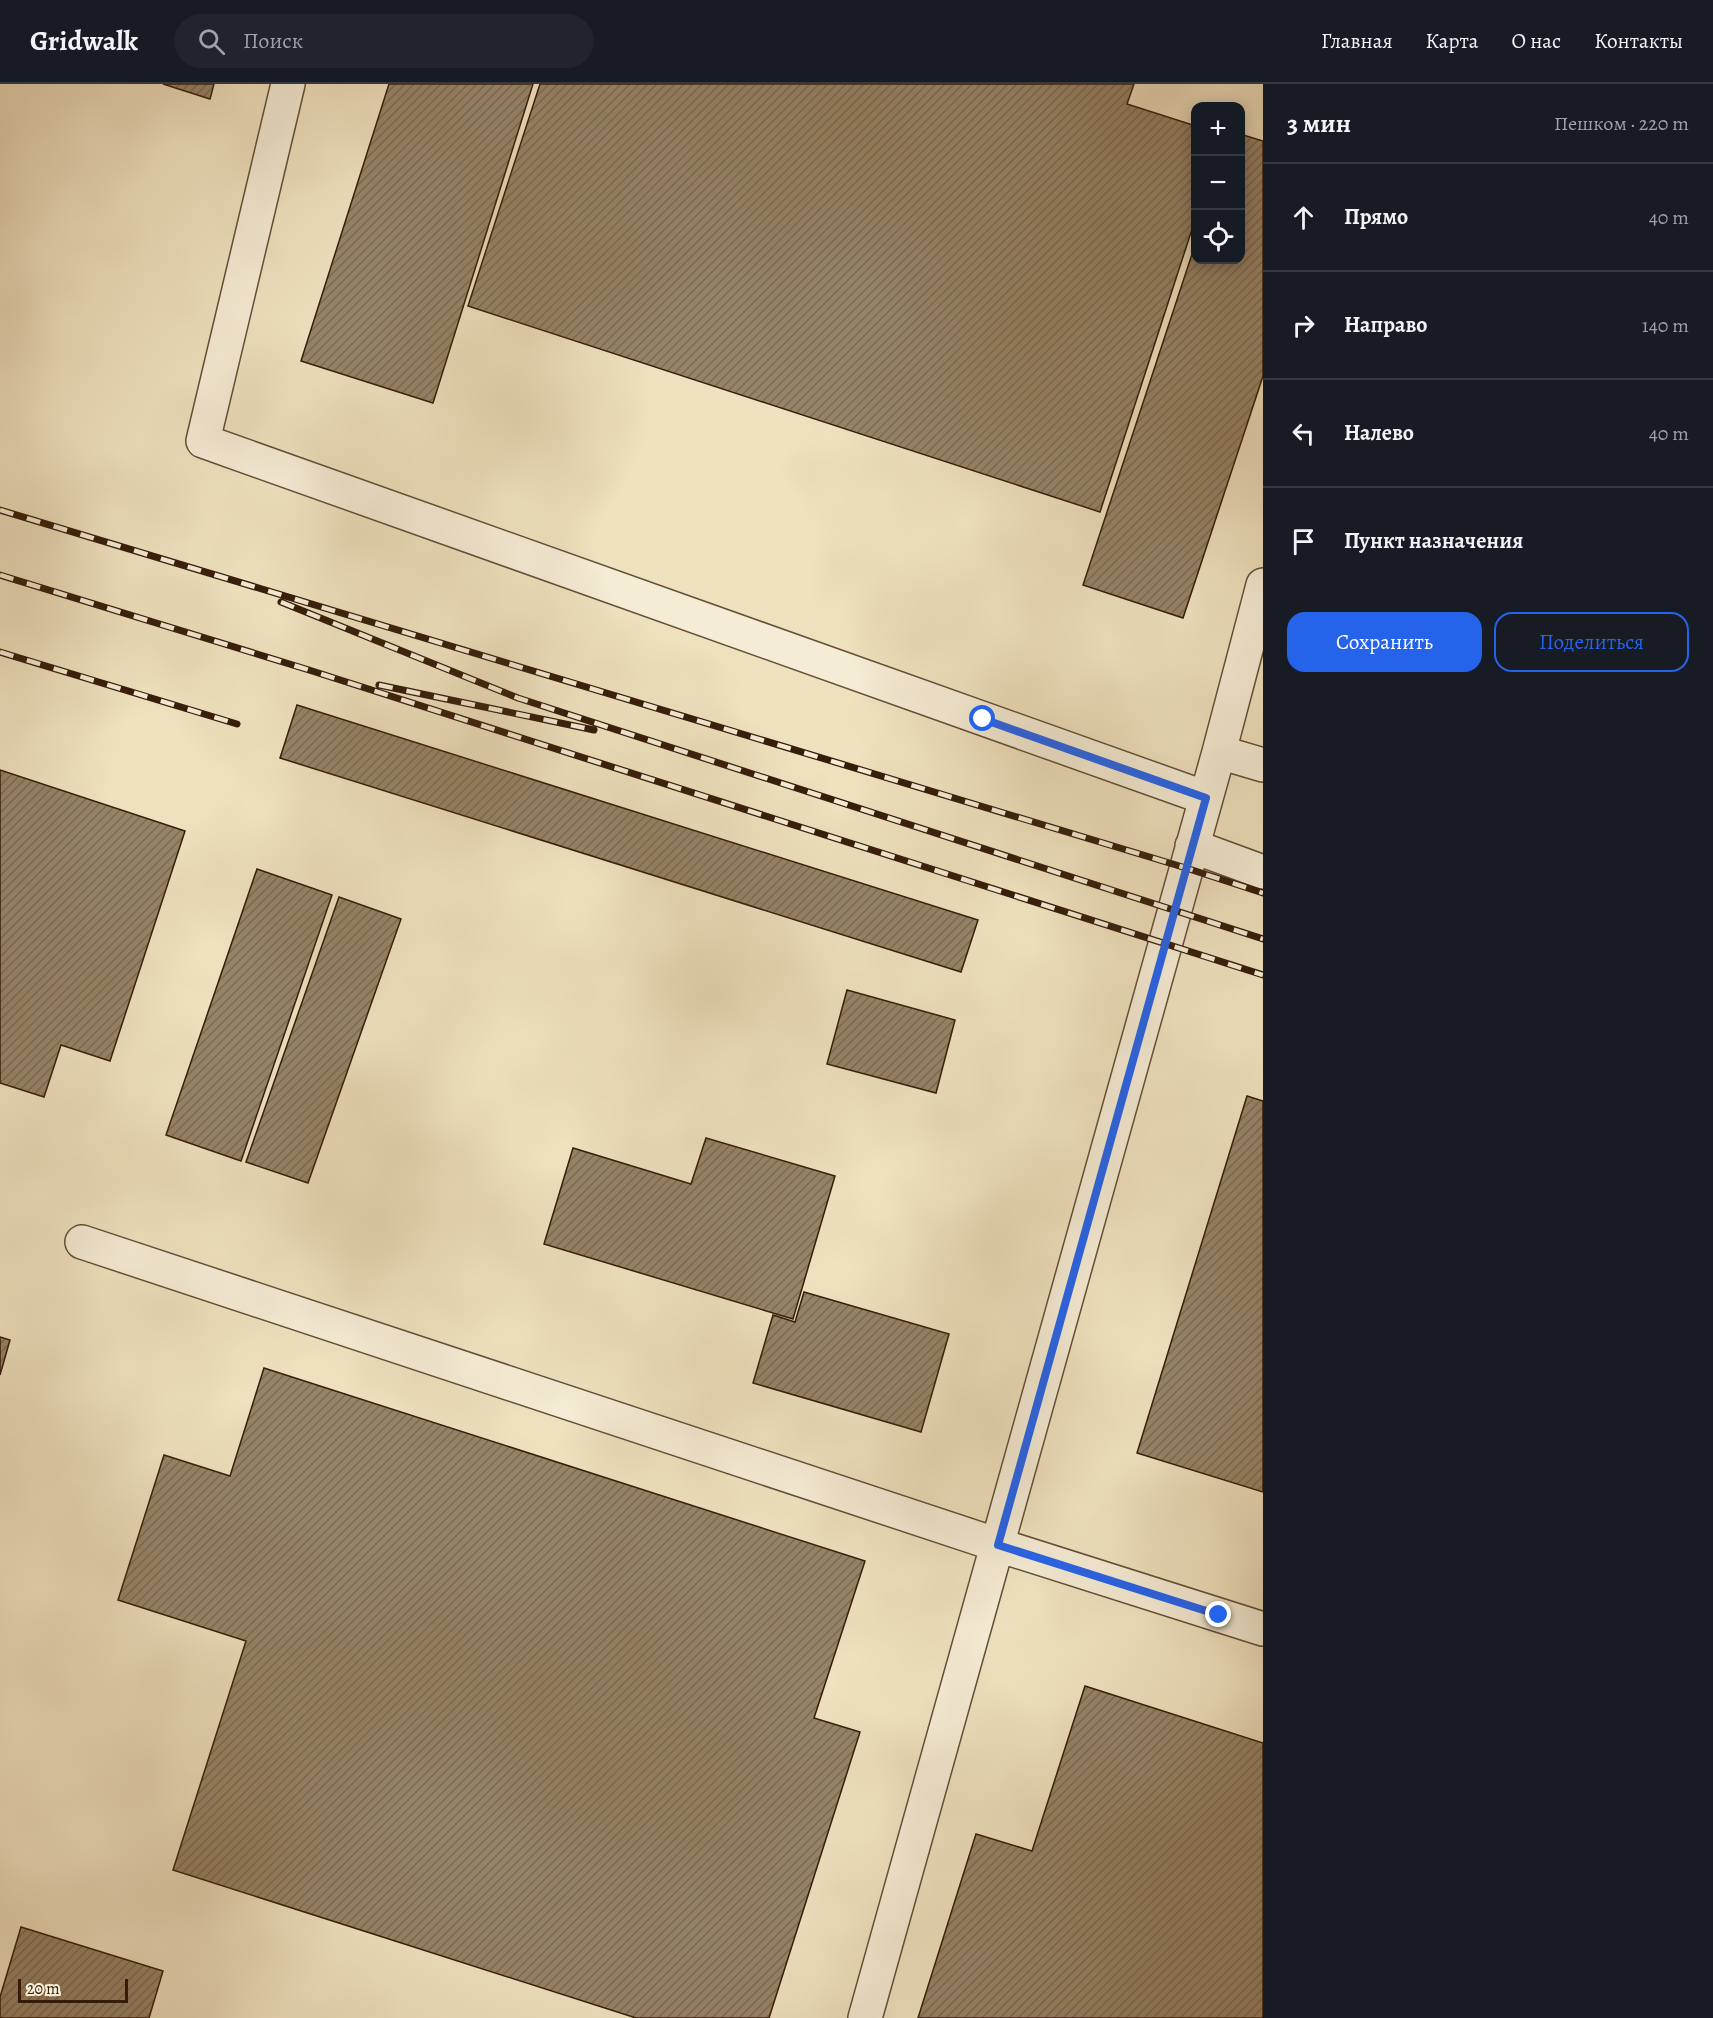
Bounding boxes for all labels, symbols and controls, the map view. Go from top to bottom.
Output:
search box [174,14,594,68]
text: Gridwalk [30,22,138,60]
icon: search [195,25,228,58]
text: Поиск [243,26,303,56]
text: Главная [1321,27,1393,55]
text: Карта [1426,27,1478,55]
text: О нас [1511,27,1561,55]
text: Контакты [1594,27,1683,55]
map controls [1191,102,1245,264]
button: + [1191,102,1245,156]
text: 3 мин [1287,106,1351,141]
text: Пешком · 220 m [1554,110,1689,137]
button: − [1191,156,1245,210]
icon: ahead [1287,201,1320,234]
text: Прямо [1344,202,1408,232]
text: 40 m [1649,204,1689,231]
button: locate [1191,210,1245,264]
icon: right [1287,309,1320,342]
text: Направо [1344,310,1427,340]
text: 140 m [1642,312,1689,339]
icon: left [1287,417,1320,450]
text: Налево [1344,418,1414,448]
text: 40 m [1649,420,1689,447]
icon: arrive [1287,525,1320,558]
text: Пункт назначения [1344,526,1523,556]
button: Сохранить [1287,612,1482,672]
button: Поделиться [1494,612,1689,672]
route start [969,705,995,731]
route end [1205,1601,1231,1627]
scale bar [18,1976,128,2004]
text: 20 m [27,1978,60,2000]

